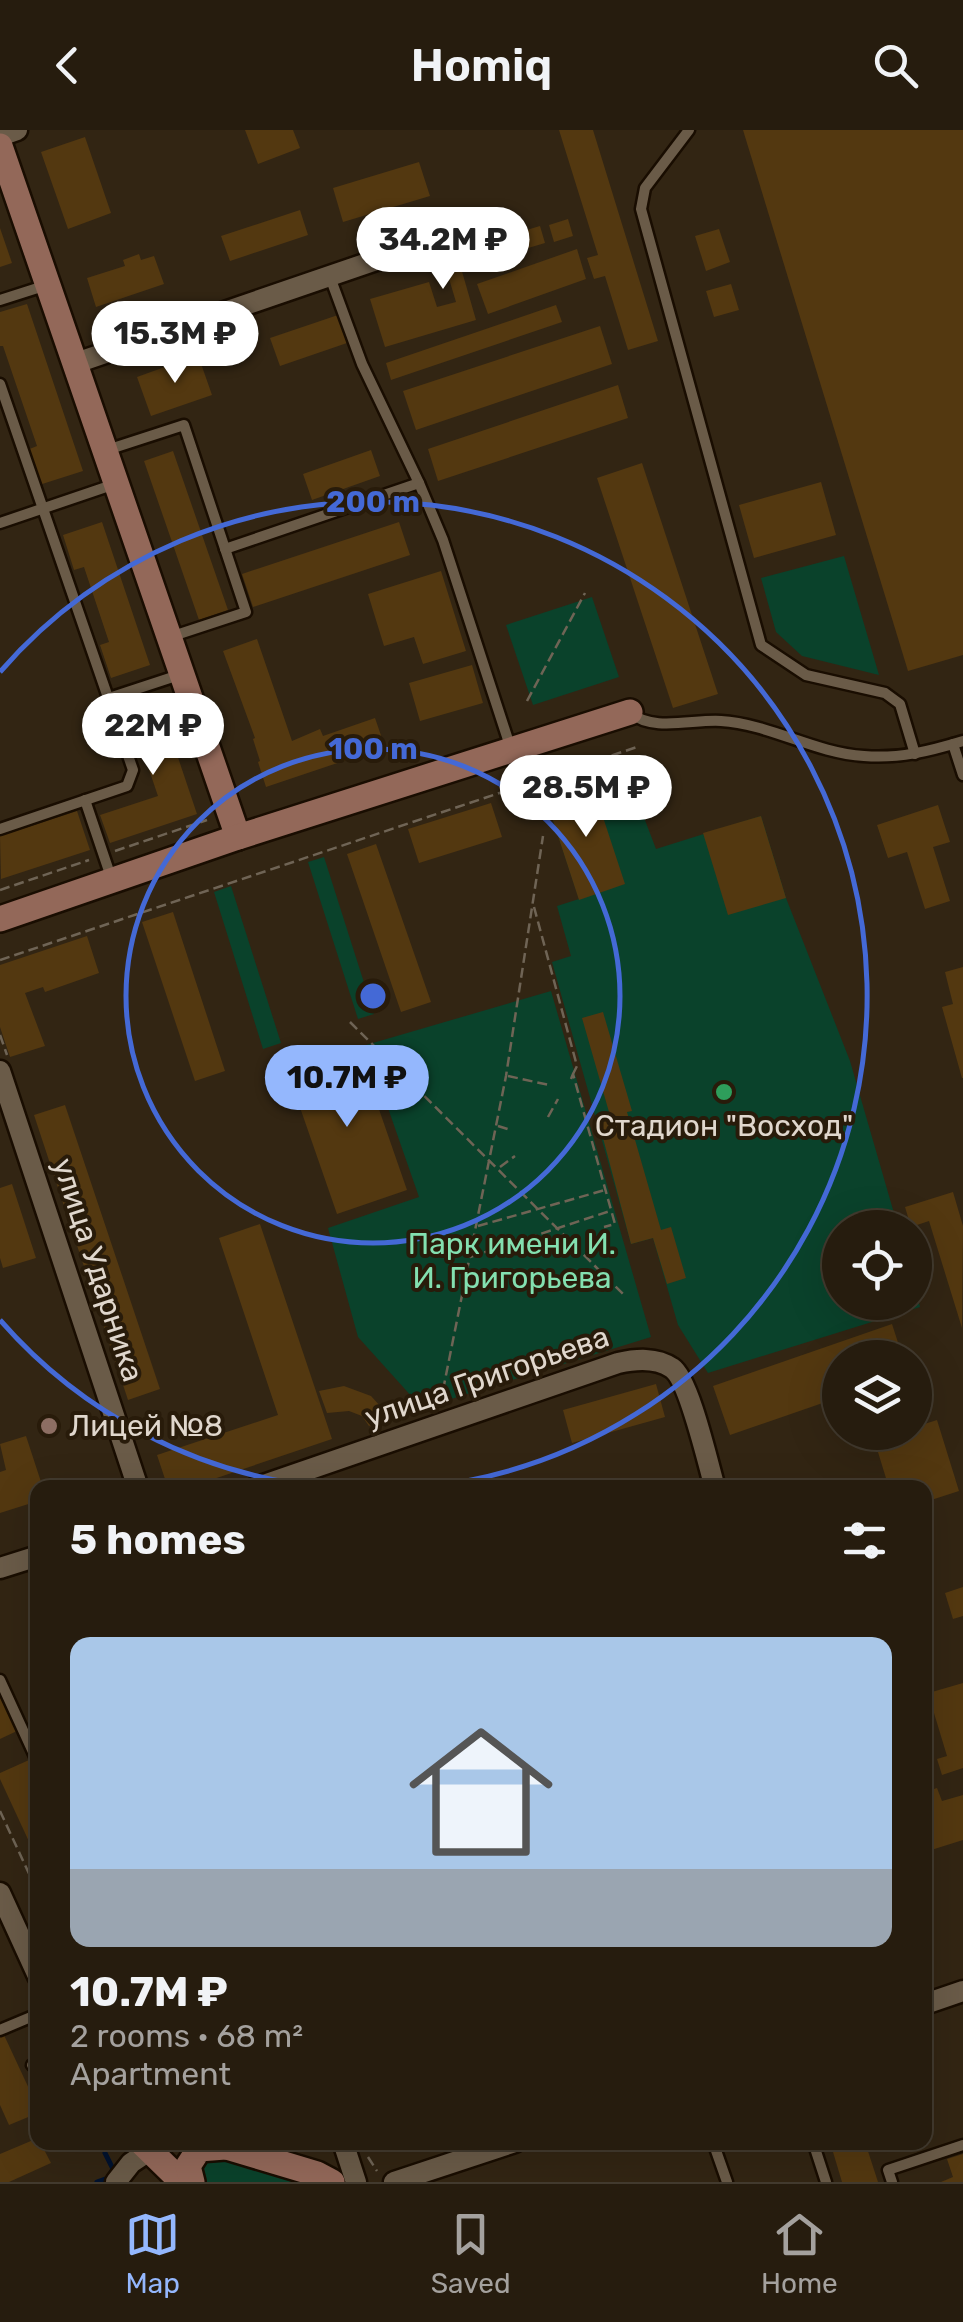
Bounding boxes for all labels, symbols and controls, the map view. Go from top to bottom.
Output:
icon: back [40,38,95,93]
icon: search [868,38,923,93]
text: Homiq [411,39,552,92]
pin: 34.2M ₽ [351,207,535,292]
text: 34.2M ₽ [379,220,508,258]
pin: 15.3M ₽ [83,301,267,386]
text: 15.3M ₽ [113,314,237,352]
text: 200 m [326,484,420,520]
pin: 22M ₽ [83,693,223,778]
text: 22M ₽ [104,706,202,744]
text: 100 m [328,731,418,767]
pin: 28.5M ₽ [494,755,678,840]
text: 28.5M ₽ [522,768,650,806]
centre of rings [355,978,391,1014]
pin: 10.7M ₽ [255,1045,439,1130]
text: 10.7M ₽ [287,1058,407,1096]
marker: Стадион "Восход" [713,1081,735,1103]
place label: Стадион "Восход" [595,1108,853,1144]
street label: улица Ударника [45,1154,151,1386]
map controls [822,1210,932,1450]
button: locate [822,1210,932,1320]
park label: Парк имени И. И. Григорьева [408,1226,616,1296]
street label: улица Григорьева [360,1318,614,1436]
button: layers [822,1340,932,1450]
place label: Лицей №8 [69,1408,223,1444]
marker: Лицей №8 [38,1415,60,1437]
icon: filters [837,1513,892,1568]
text: 5 homes [70,1515,246,1565]
icon: home [391,1702,571,1882]
text: 10.7M ₽ [70,1967,228,2017]
text: 2 rooms · 68 m² [70,2017,303,2055]
text: Apartment [70,2055,231,2093]
tab: Map [125,2207,180,2300]
tab: Saved [431,2207,511,2300]
tab: Home [761,2207,838,2300]

